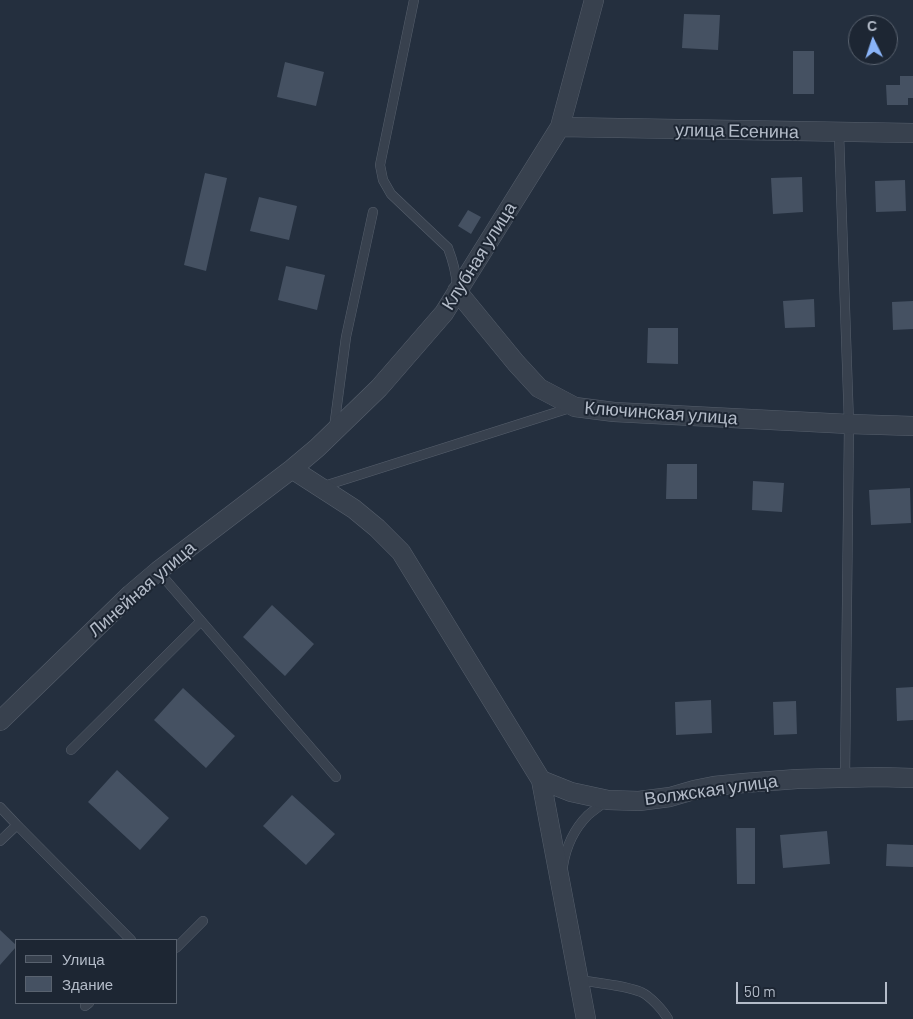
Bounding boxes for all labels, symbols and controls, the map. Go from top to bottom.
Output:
north arrow [848,15,898,65]
text: С [866,17,878,34]
street label: улица Есенина [675,119,799,143]
street label: Клубная улица [437,198,521,314]
street label: Ключинская улица [584,397,738,429]
street label: Линейная улица [84,537,200,641]
street label: Волжская улица [643,770,779,810]
legend [15,939,178,1004]
text: Улица [62,950,105,968]
scale bar [738,972,889,1004]
text: Здание [62,975,113,993]
text: 50 m [744,982,776,1000]

